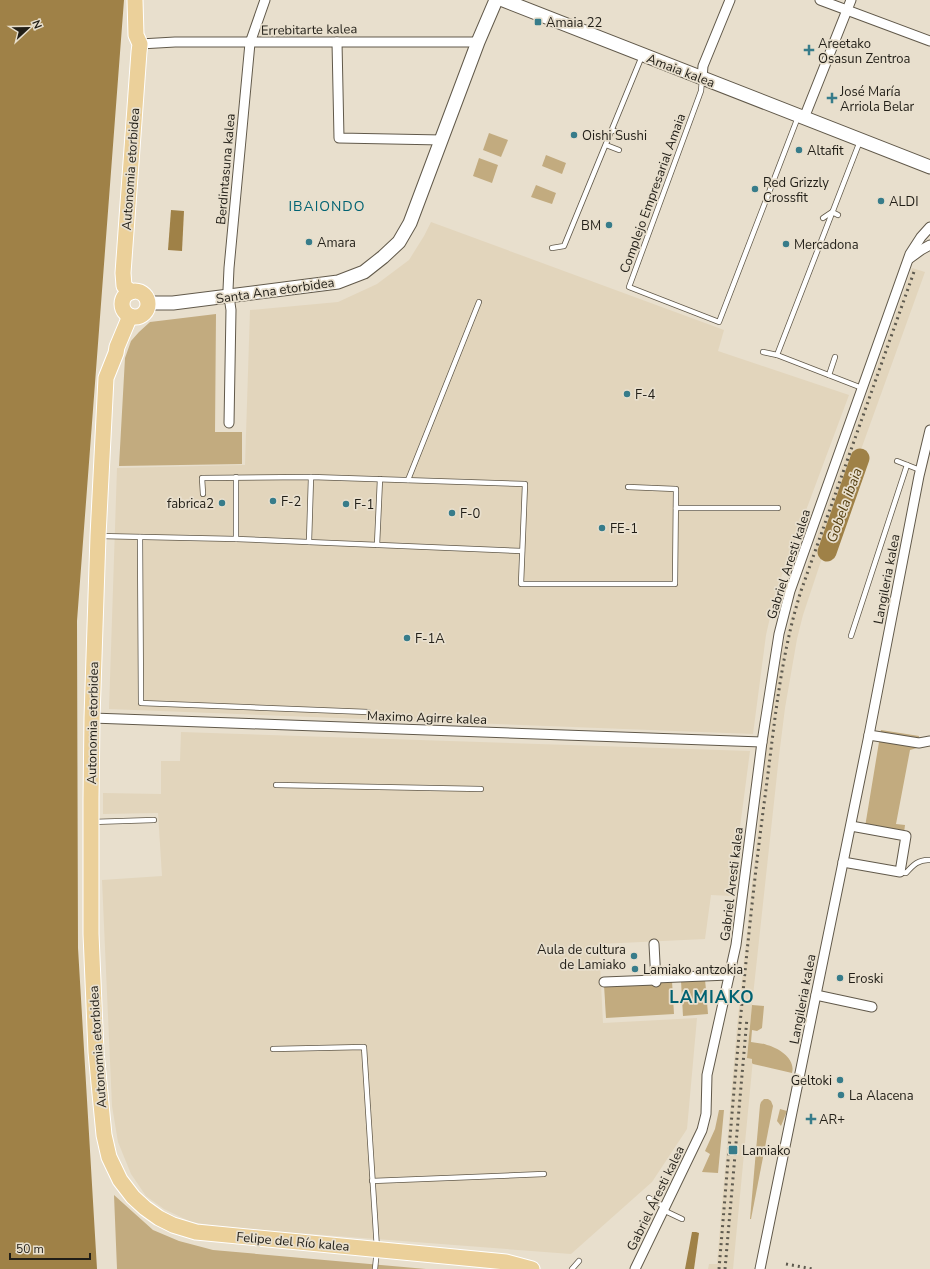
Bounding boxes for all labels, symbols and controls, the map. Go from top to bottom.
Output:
north arrow [8,8,48,48]
place label: Amaia 22 [546,14,602,32]
marker: Amaia 22 [533,17,543,27]
text: N [28,18,45,31]
street label: Errebitarte kalea [261,20,357,40]
place label: Areetako Osasun Zentroa [818,35,910,68]
marker: Areetako Osasun Zentroa [803,44,815,56]
street label: Amaia kalea [644,50,717,92]
place label: José María Arriola Belar [839,83,915,116]
marker: José María Arriola Belar [827,93,837,103]
street label: Autonomia etorbidea [118,107,144,231]
street label: Complejo Empresarial Amaia [616,111,690,276]
street label: Berdintasuna kalea [212,113,240,226]
place label: Oishi Sushi [582,127,647,145]
marker: Oishi Sushi [569,130,579,140]
place label: Altafit [807,142,844,160]
marker: Altafit [794,145,804,155]
place label: Red Grizzly Crossfit [763,174,829,207]
marker: Red Grizzly Crossfit [750,184,760,194]
place label: ALDI [889,193,919,211]
marker: ALDI [876,196,886,206]
district label: IBAIONDO [289,197,365,216]
place label: BM [581,217,601,235]
marker: BM [604,220,614,230]
place label: Amara [317,234,356,252]
place label: Mercadona [794,236,859,254]
marker: Amara [304,237,314,247]
marker: Mercadona [781,239,791,249]
street label: Santa Ana etorbidea [215,274,336,308]
place label: F-4 [635,386,656,404]
marker: F-4 [622,389,632,399]
water label: Gobela ibaia [822,465,867,545]
place label: F-2 [281,493,301,511]
place label: fabrica2 [167,495,214,513]
marker: F-2 [268,496,278,506]
place label: F-1 [354,496,374,514]
marker: fabrica2 [217,498,227,508]
marker: F-1 [341,499,351,509]
place label: F-0 [460,505,481,523]
street label: Gabriel Aresti kalea [763,507,815,622]
marker: F-0 [447,508,457,518]
place label: FE-1 [610,520,638,538]
marker: FE-1 [597,523,607,533]
street label: Langileria kalea [869,533,905,626]
place label: F-1A [415,630,445,648]
marker: F-1A [402,633,412,643]
street label: Autonomia etorbidea [83,662,103,785]
street label: Maximo Agirre kalea [367,707,487,729]
street label: Gabriel Aresti kalea [716,826,748,942]
place label: Aula de cultura de Lamiako [537,941,626,974]
marker: Aula de cultura de Lamiako [629,951,639,961]
street label: Langileria kalea [785,953,821,1046]
place label: Lamiako antzokia [643,961,743,979]
marker: Lamiako antzokia [630,964,640,974]
place label: Eroski [848,970,883,988]
marker: Eroski [835,973,845,983]
street label: Autonomia etorbidea [85,985,111,1109]
district label: LAMIAKO [669,986,755,1009]
place label: Geltoki [791,1072,832,1090]
marker: Geltoki [835,1075,845,1085]
place label: La Alacena [849,1087,914,1105]
marker: La Alacena [836,1090,846,1100]
place label: AR+ [819,1111,845,1129]
marker: AR+ [806,1114,816,1124]
place label: Lamiako [742,1142,791,1160]
street label: Gabriel Aresti kalea [623,1143,689,1254]
marker: Lamiako [727,1144,739,1156]
street label: Felipe del Río kalea [236,1228,350,1256]
scale bar [10,1235,90,1261]
text: 50 m [16,1241,44,1257]

